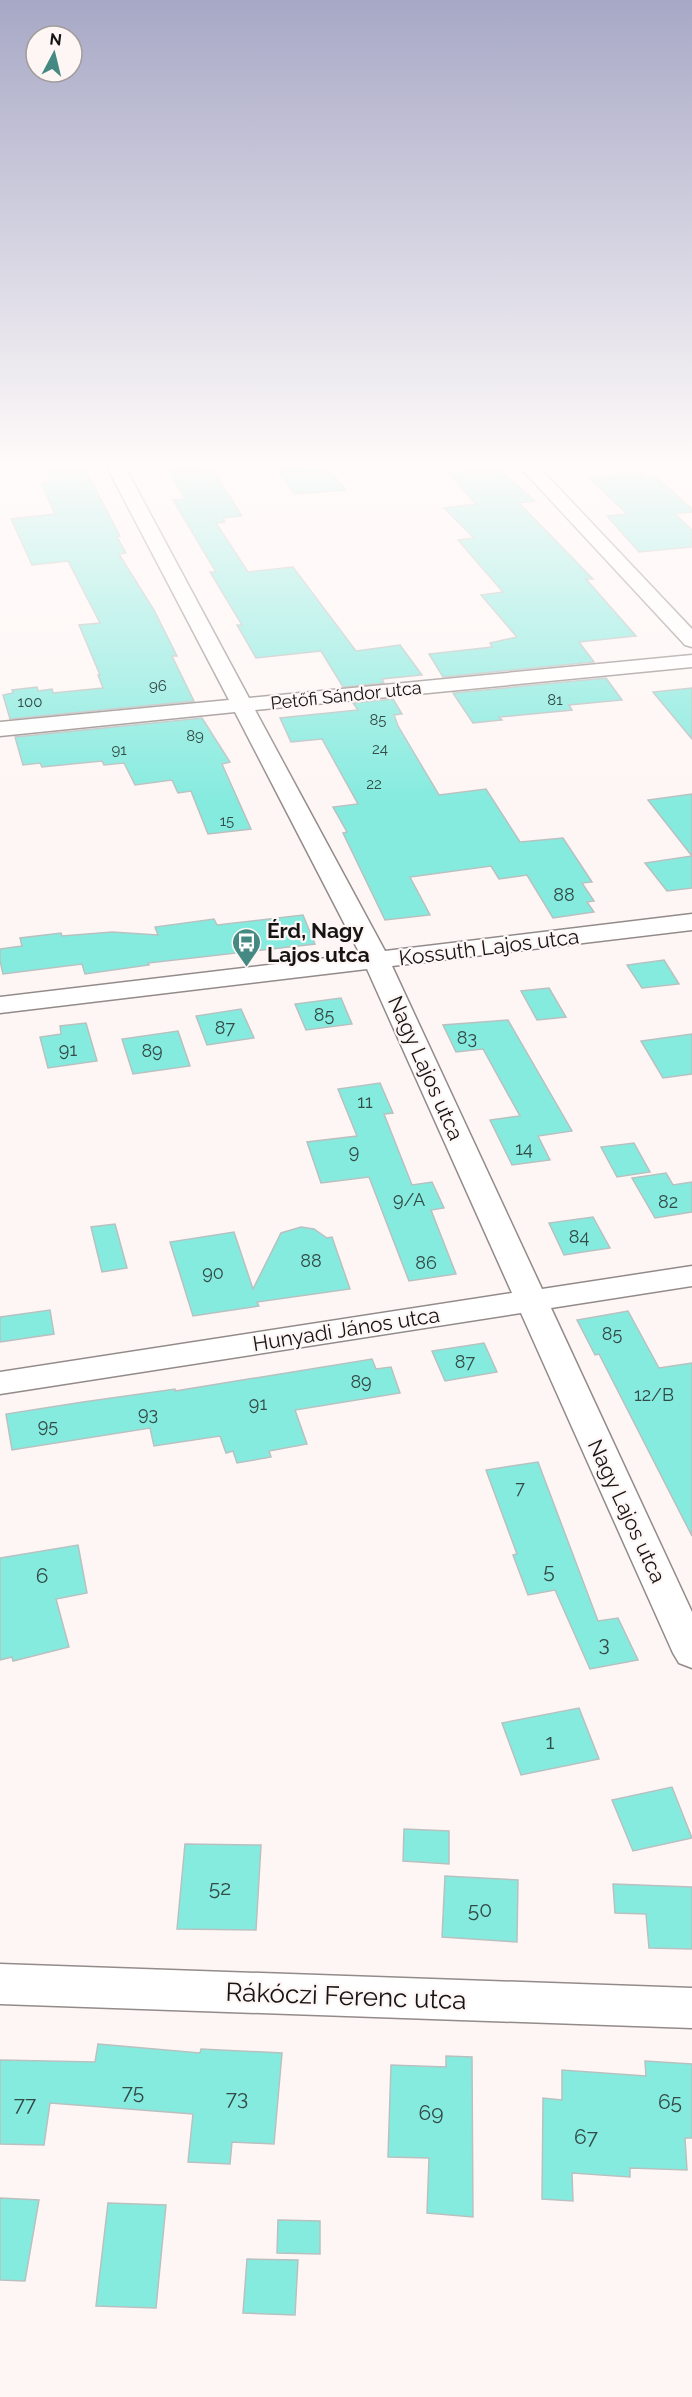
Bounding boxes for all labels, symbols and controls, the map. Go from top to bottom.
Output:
north arrow [24,24,84,84]
text: N [49,29,63,50]
house number: 96 [149,677,167,695]
street label: Petőfi Sándor utca [270,677,422,713]
house number: 81 [547,691,563,709]
house number: 100 [18,693,42,711]
house number: 85 [369,711,387,729]
house number: 89 [186,727,204,745]
house number: 24 [372,740,388,758]
house number: 91 [111,741,127,759]
house number: 22 [366,775,382,793]
house number: 15 [220,812,234,830]
house number: 88 [553,884,575,905]
place label: Érd, Nagy Lajos utca [267,918,370,967]
street label: Kossuth Lajos utca [397,924,581,970]
bus stop icon: Érd, Nagy Lajos utca [230,926,262,968]
street label: Nagy Lajos utca [383,992,469,1144]
house number: 85 [314,1004,334,1025]
house number: 87 [215,1017,236,1038]
house number: 83 [457,1027,477,1048]
house number: 91 [59,1039,77,1060]
house number: 89 [141,1040,163,1061]
house number: 11 [357,1091,373,1112]
house number: 14 [515,1138,533,1159]
house number: 9 [349,1141,359,1162]
house number: 9/A [393,1189,425,1210]
house number: 82 [658,1191,678,1212]
house number: 84 [569,1226,589,1247]
house number: 88 [300,1250,322,1271]
house number: 86 [415,1252,437,1273]
house number: 90 [202,1262,224,1283]
street label: Hunyadi János utca [251,1302,441,1356]
house number: 85 [602,1323,622,1344]
house number: 87 [455,1351,476,1372]
house number: 89 [350,1371,372,1392]
house number: 12/B [634,1384,674,1405]
house number: 91 [249,1393,267,1414]
house number: 93 [138,1403,158,1424]
house number: 95 [38,1415,58,1436]
street label: Nagy Lajos utca [583,1435,671,1587]
house number: 7 [515,1477,525,1498]
house number: 5 [543,1558,555,1583]
house number: 6 [36,1563,48,1588]
house number: 3 [598,1631,610,1656]
house number: 1 [546,1729,555,1754]
house number: 52 [209,1875,231,1900]
house number: 50 [468,1897,492,1922]
street label: Rákóczi Ferenc utca [225,1977,467,2015]
house number: 75 [122,2079,144,2104]
house number: 73 [226,2085,248,2110]
house number: 65 [658,2089,682,2114]
house number: 77 [14,2091,37,2116]
house number: 69 [419,2100,443,2125]
house number: 67 [574,2124,599,2149]

